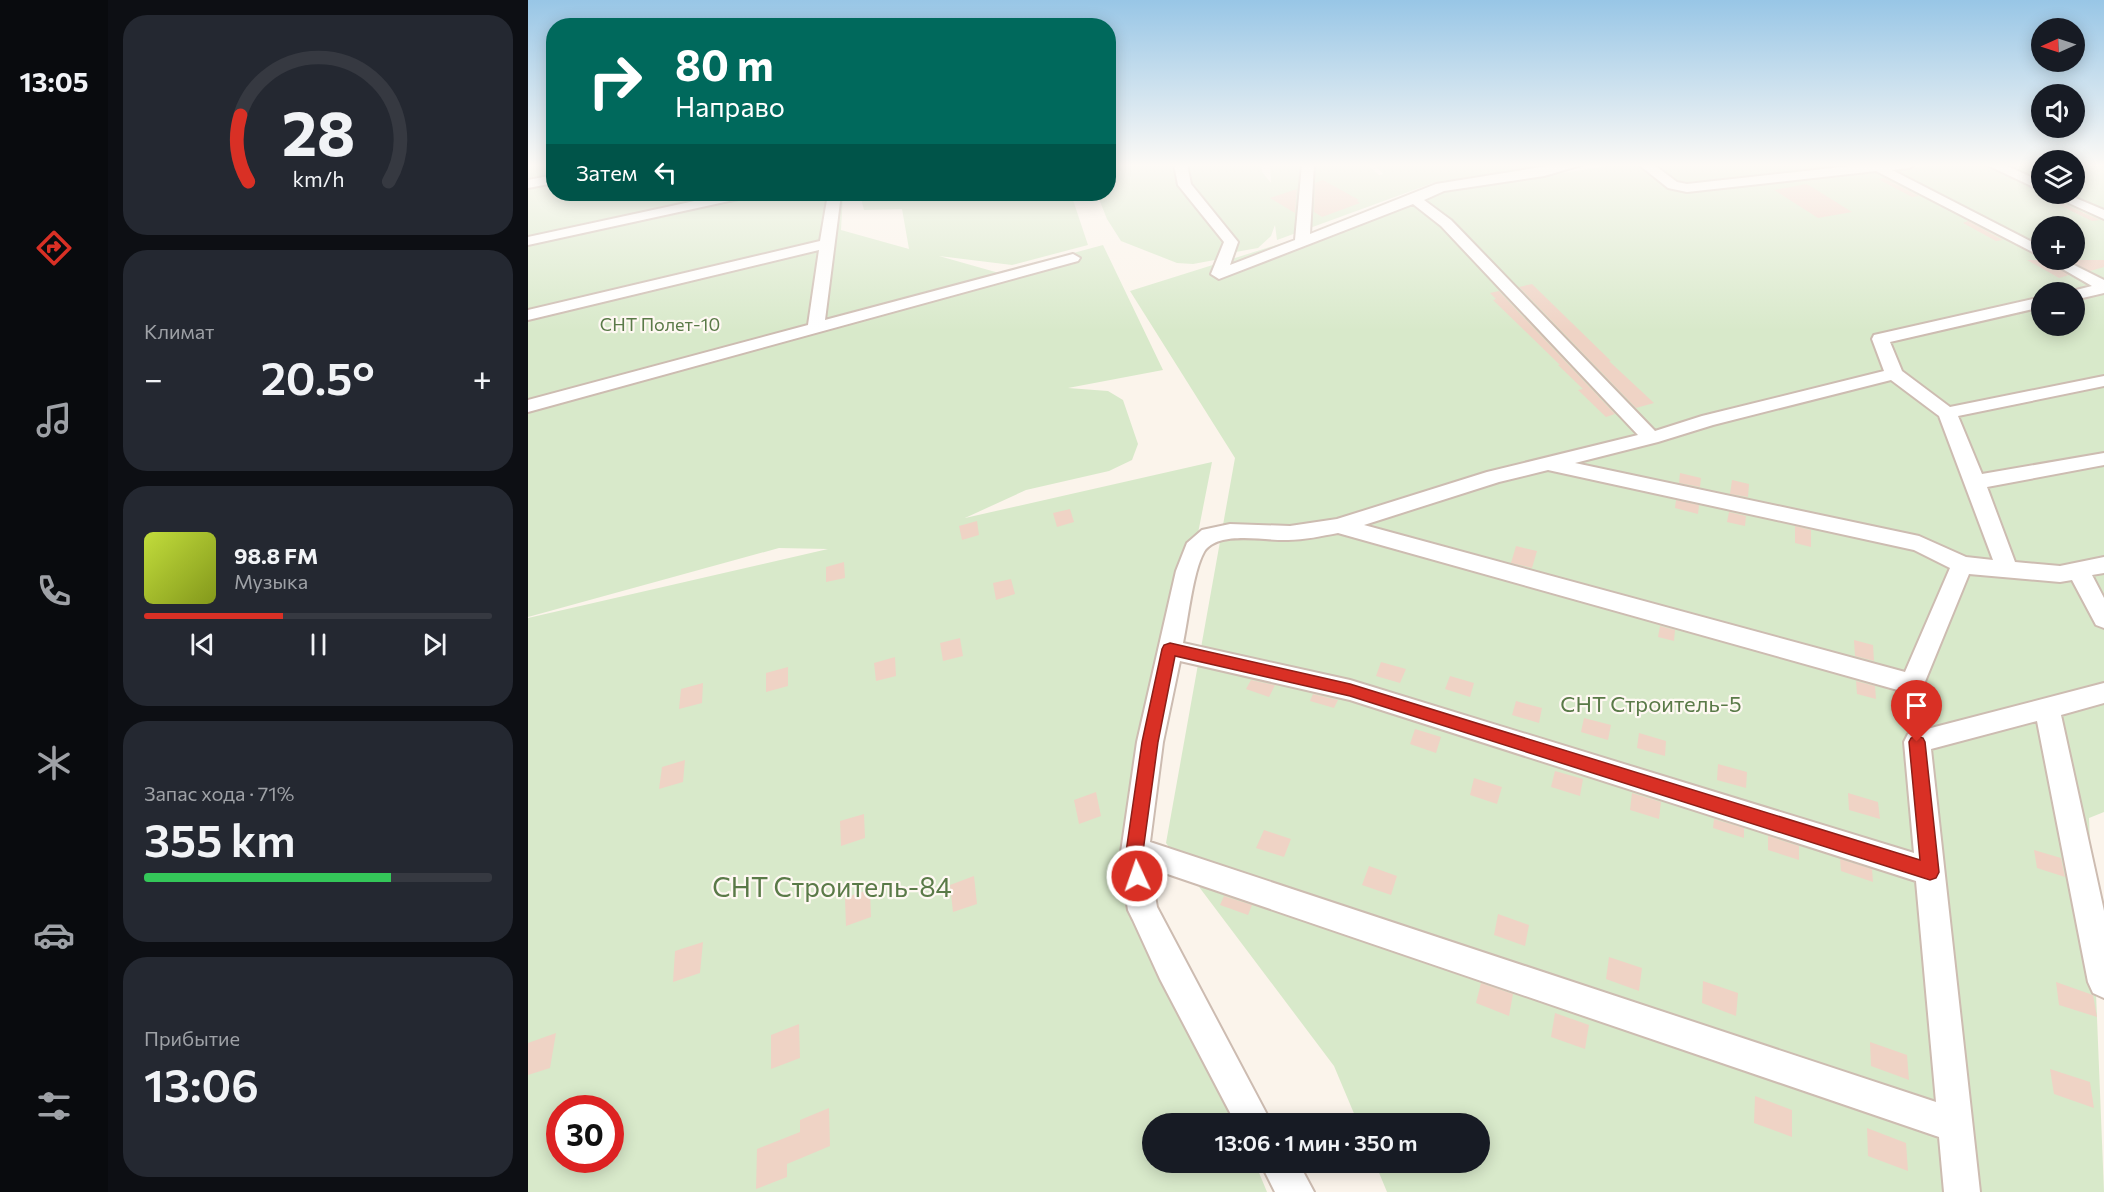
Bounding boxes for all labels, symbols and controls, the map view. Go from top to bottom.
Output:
north arrow [2031,18,2085,72]
map controls [2031,18,2085,336]
text: 80 m [675,38,774,90]
icon: right [576,42,654,120]
text: 13:05 [20,65,88,98]
button: sound [2031,84,2085,138]
text: Направо [675,90,785,123]
text: 28 [281,93,355,169]
button: layers [2031,150,2085,204]
icon: left [649,156,682,189]
text: Затем [576,159,637,186]
text: km/h [292,166,344,192]
button: + [2031,216,2085,270]
icon: directions [33,227,75,269]
button: − [2031,282,2085,336]
park label: СНТ Полет-10 [600,313,720,335]
text: Климат [144,319,214,343]
text: 20.5° [261,349,375,404]
text: − [144,357,163,398]
text: + [473,357,492,398]
icon: music [33,399,75,441]
text: 98.8 FM [234,542,318,569]
text: Музыка [234,569,308,593]
icon: phone [33,570,75,612]
icon: previous [186,628,219,661]
icon: pause [302,628,335,661]
icon: next [418,628,451,661]
pin [1891,680,1942,742]
icon: arrive [1900,689,1933,722]
park label: СНТ Строитель-5 [1560,690,1742,717]
icon: climate [33,742,75,784]
text: Запас хода · 71% [144,781,294,805]
text: 355 km [144,811,295,866]
position arrow [1105,844,1169,908]
park label: СНТ Строитель-84 [712,870,952,903]
icon: car [33,914,75,956]
text: Прибытие [144,1026,240,1050]
text: 13:06 [144,1056,259,1111]
icon: filters [33,1085,75,1127]
speed limit sign: 30 [546,1095,624,1173]
text: 13:06 · 1 мин · 350 m [1214,1129,1418,1156]

